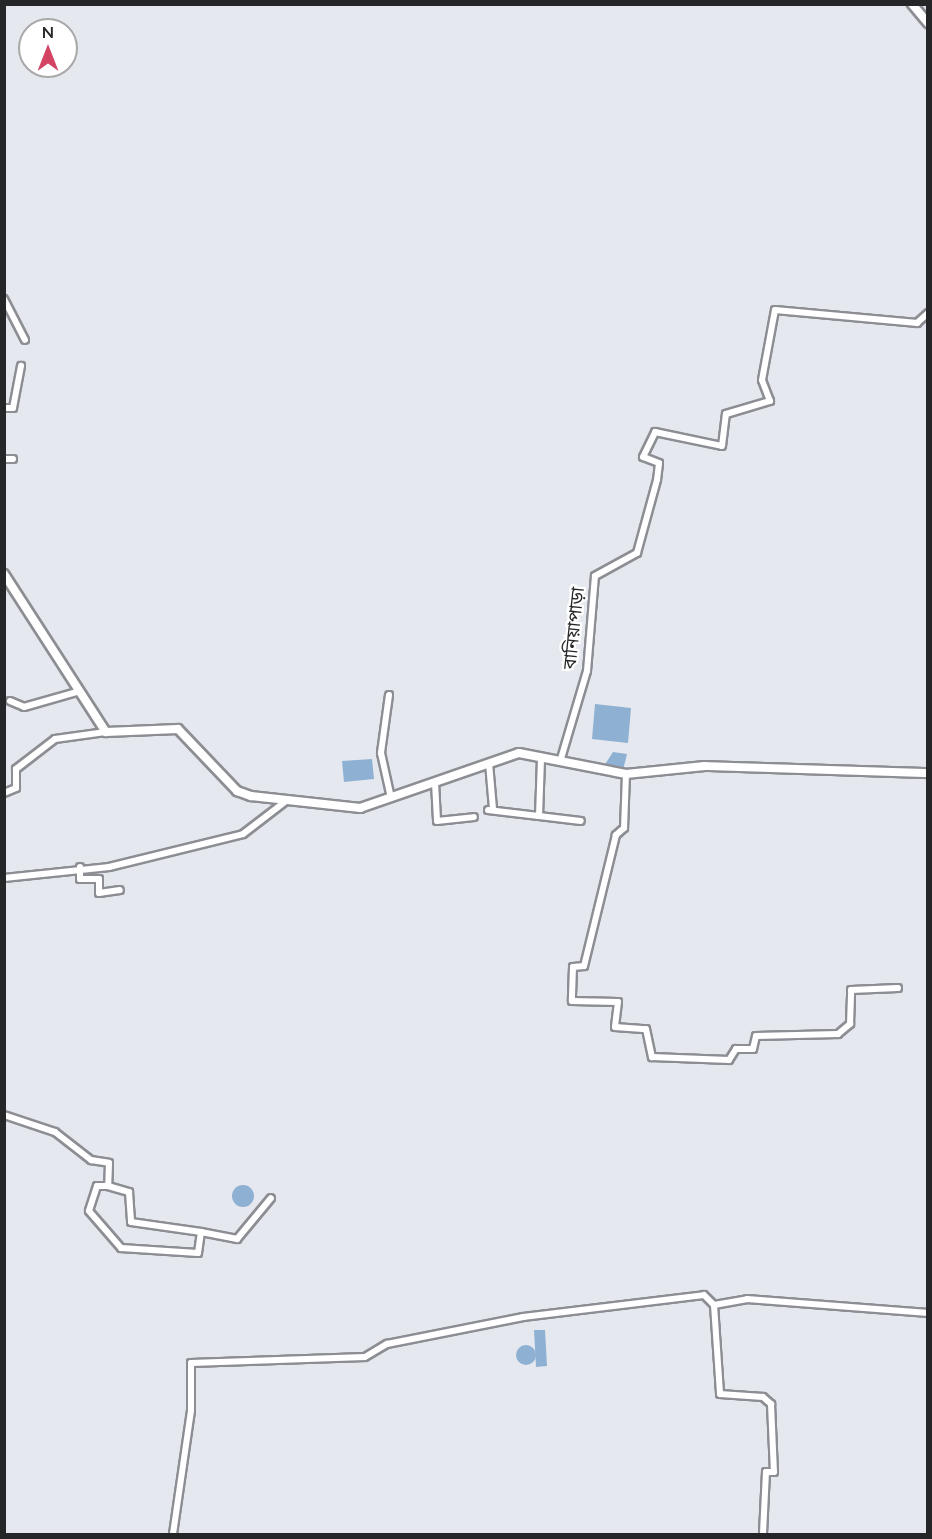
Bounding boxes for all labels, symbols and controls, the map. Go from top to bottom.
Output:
north arrow [18,18,78,78]
text: N [42,22,54,41]
street label: বানিয়াপাড়া [558,586,588,670]

